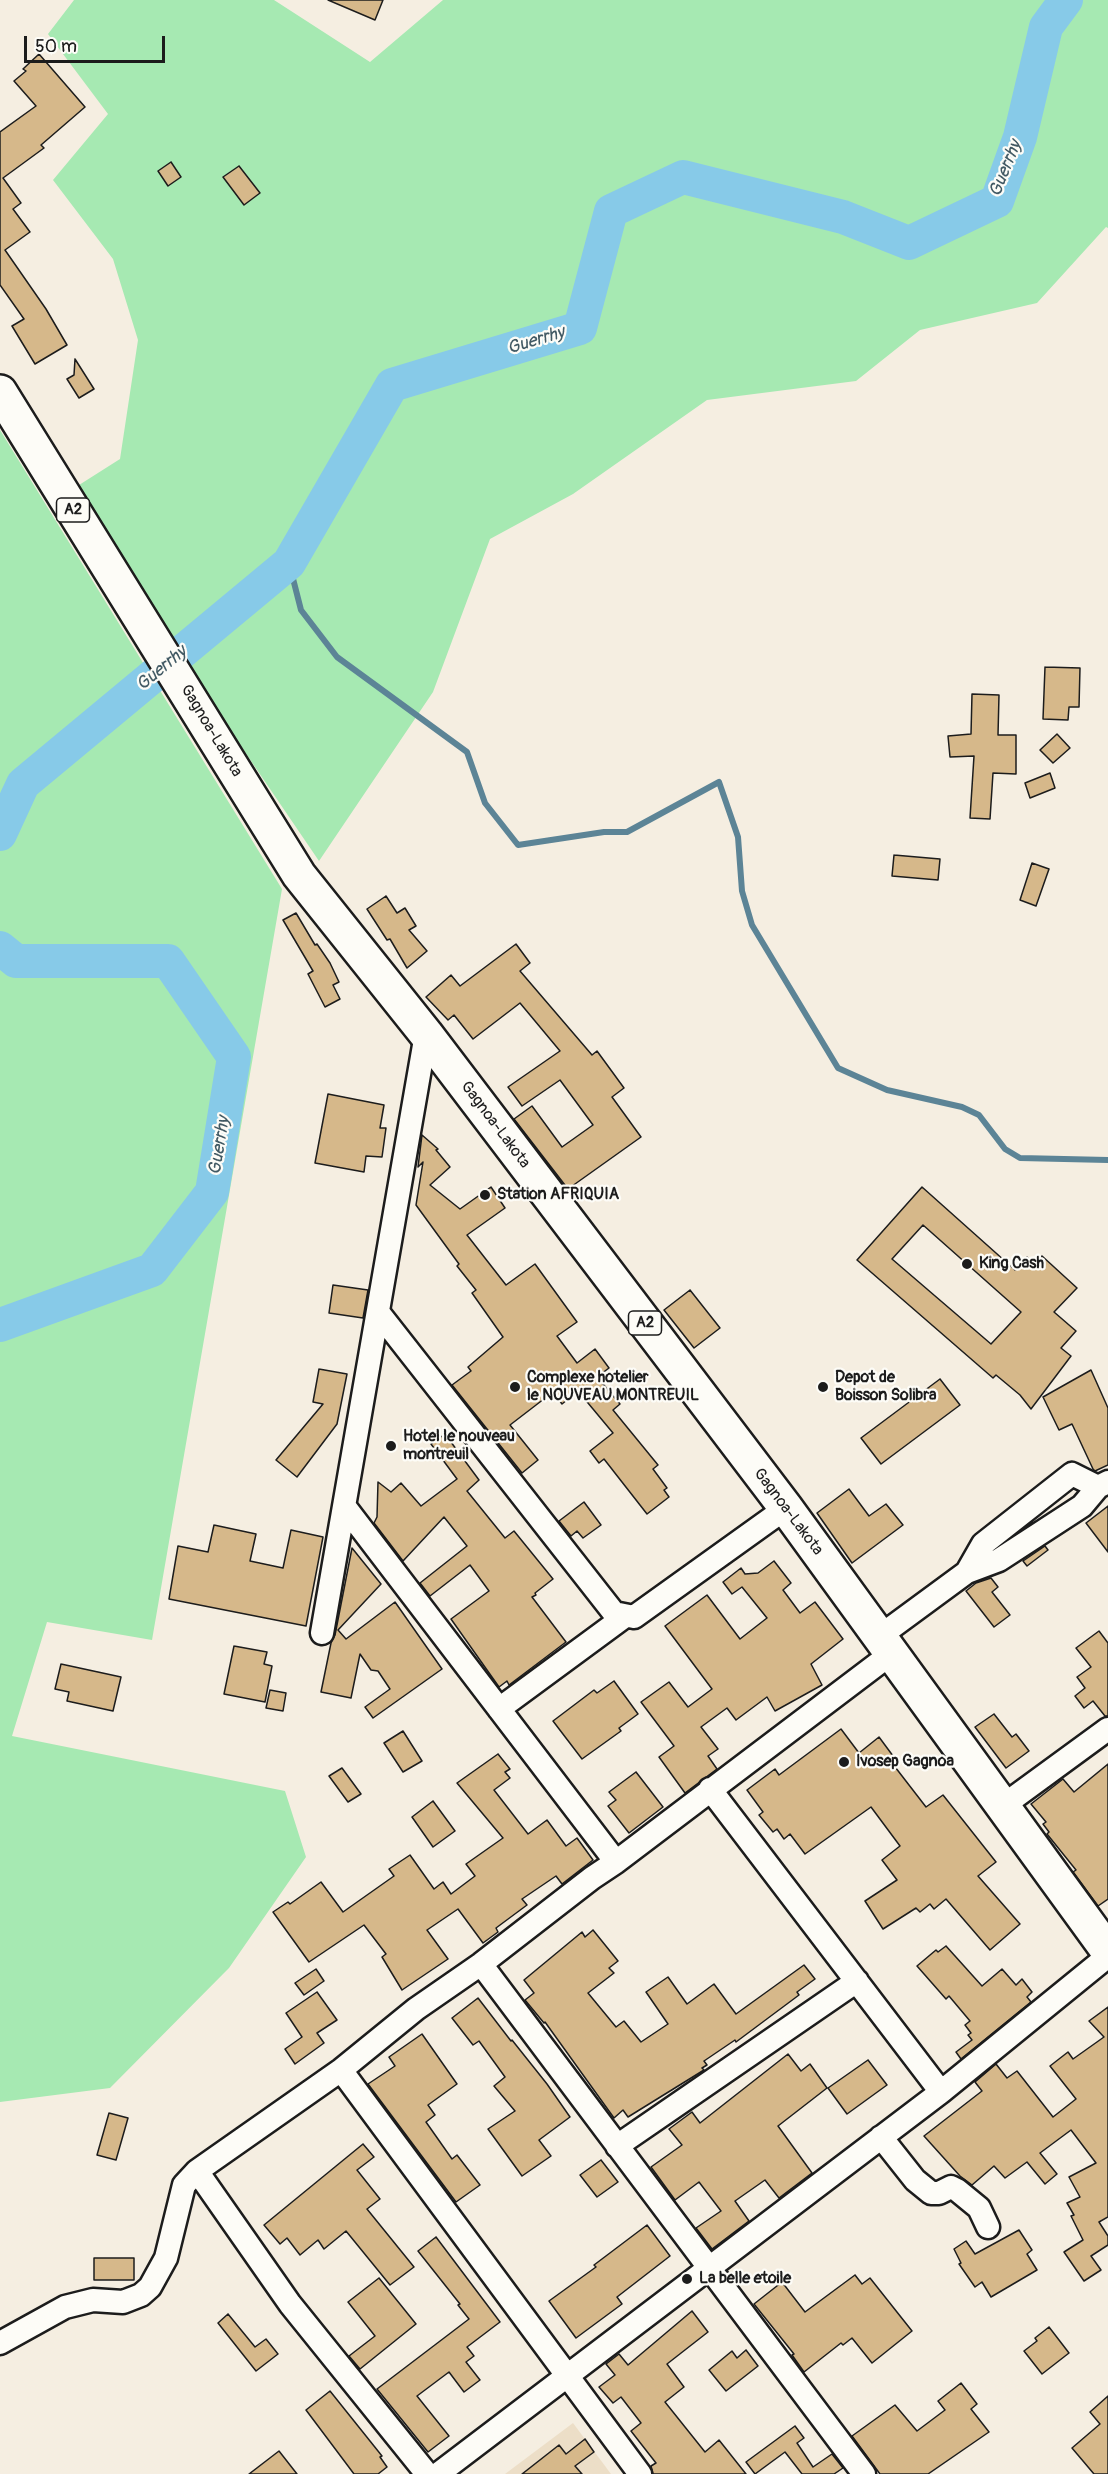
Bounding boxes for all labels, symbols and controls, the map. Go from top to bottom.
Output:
scale bar [27,24,168,62]
text: 50 m [35,35,77,58]
water label: Guerrhy [985,138,1027,200]
water label: Guerrhy [505,322,567,360]
road number: A2 [56,498,90,522]
water label: Guerrhy [133,642,191,696]
street label: Gagnoa-Lakota [176,682,246,780]
street label: Gagnoa-Lakota [456,1078,534,1172]
water label: Guerrhy [205,1115,235,1177]
place label: Station AFRIQUIA [497,1185,619,1205]
marker: Station AFRIQUIA [478,1188,492,1202]
place label: King Cash [979,1254,1044,1274]
marker: King Cash [960,1257,974,1271]
road number: A2 [628,1311,662,1335]
place label: Complexe hotelier le NOUVEAU MONTREUIL [527,1368,699,1406]
place label: Depot de Boisson Solibra [835,1368,936,1406]
marker: Complexe hotelier le NOUVEAU MONTREUIL [508,1380,522,1394]
marker: Depot de Boisson Solibra [816,1380,830,1394]
place label: Hotel le nouveau montreuil [403,1427,515,1465]
marker: Hotel le nouveau montreuil [384,1439,398,1453]
street label: Gagnoa-Lakota [749,1465,827,1559]
place label: Ivosep Gagnoa [856,1752,954,1772]
marker: Ivosep Gagnoa [837,1755,851,1769]
place label: La belle etoile [699,2269,791,2289]
marker: La belle etoile [680,2272,694,2286]

